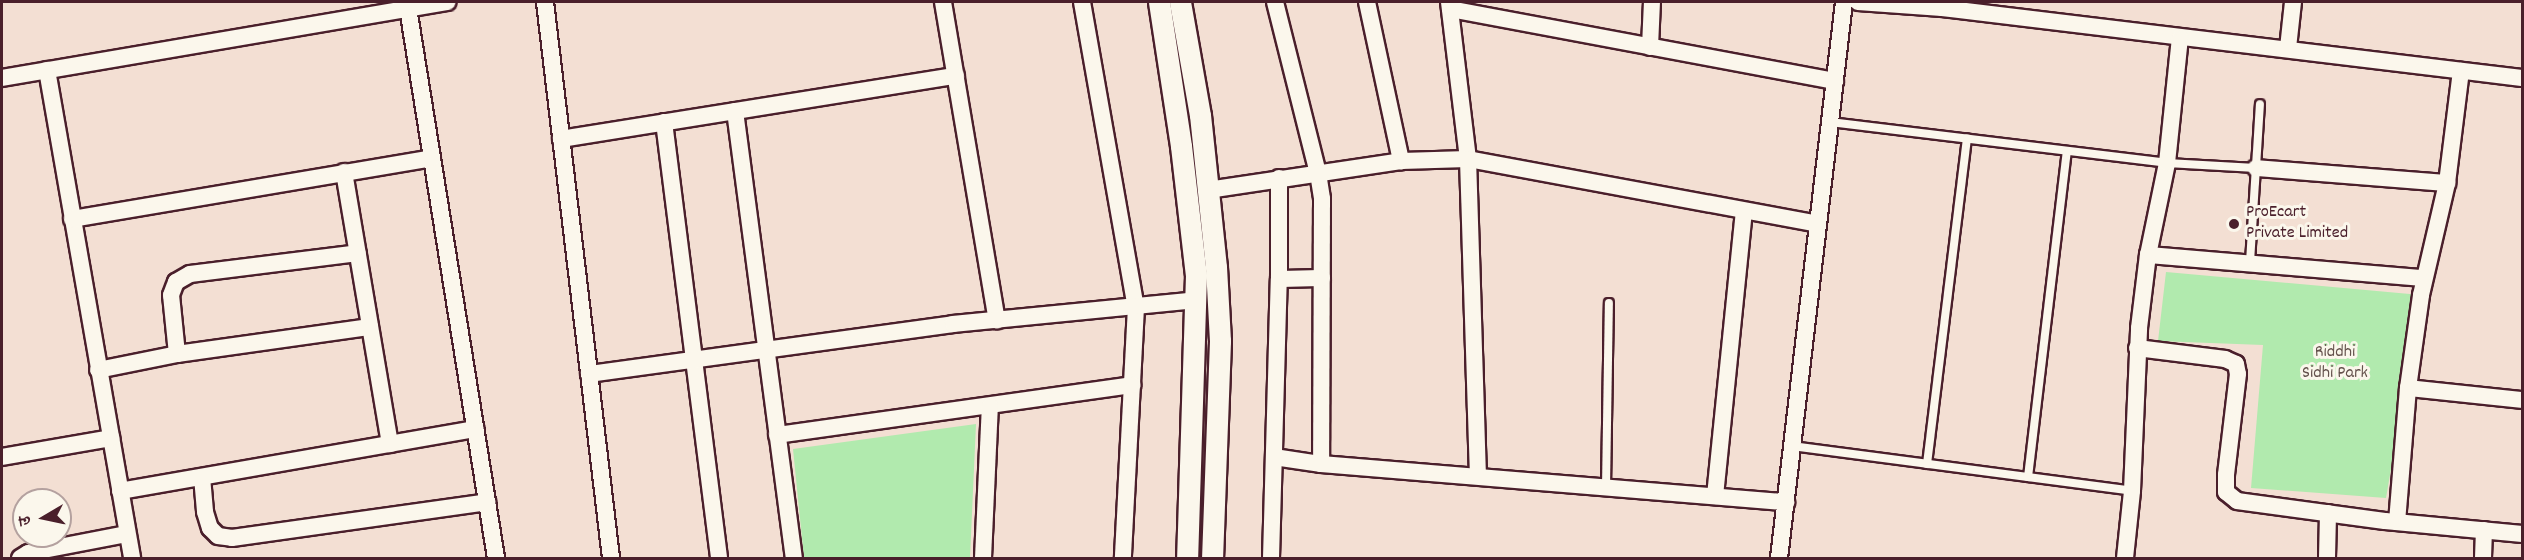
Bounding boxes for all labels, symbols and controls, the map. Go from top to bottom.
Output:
place label: ProEcart Private Limited [2246,203,2348,246]
marker: ProEcart Private Limited [2227,217,2241,231]
park label: Riddhi Sidhi Park [2302,343,2368,386]
north arrow [12,488,72,548]
text: उ [14,514,38,527]

